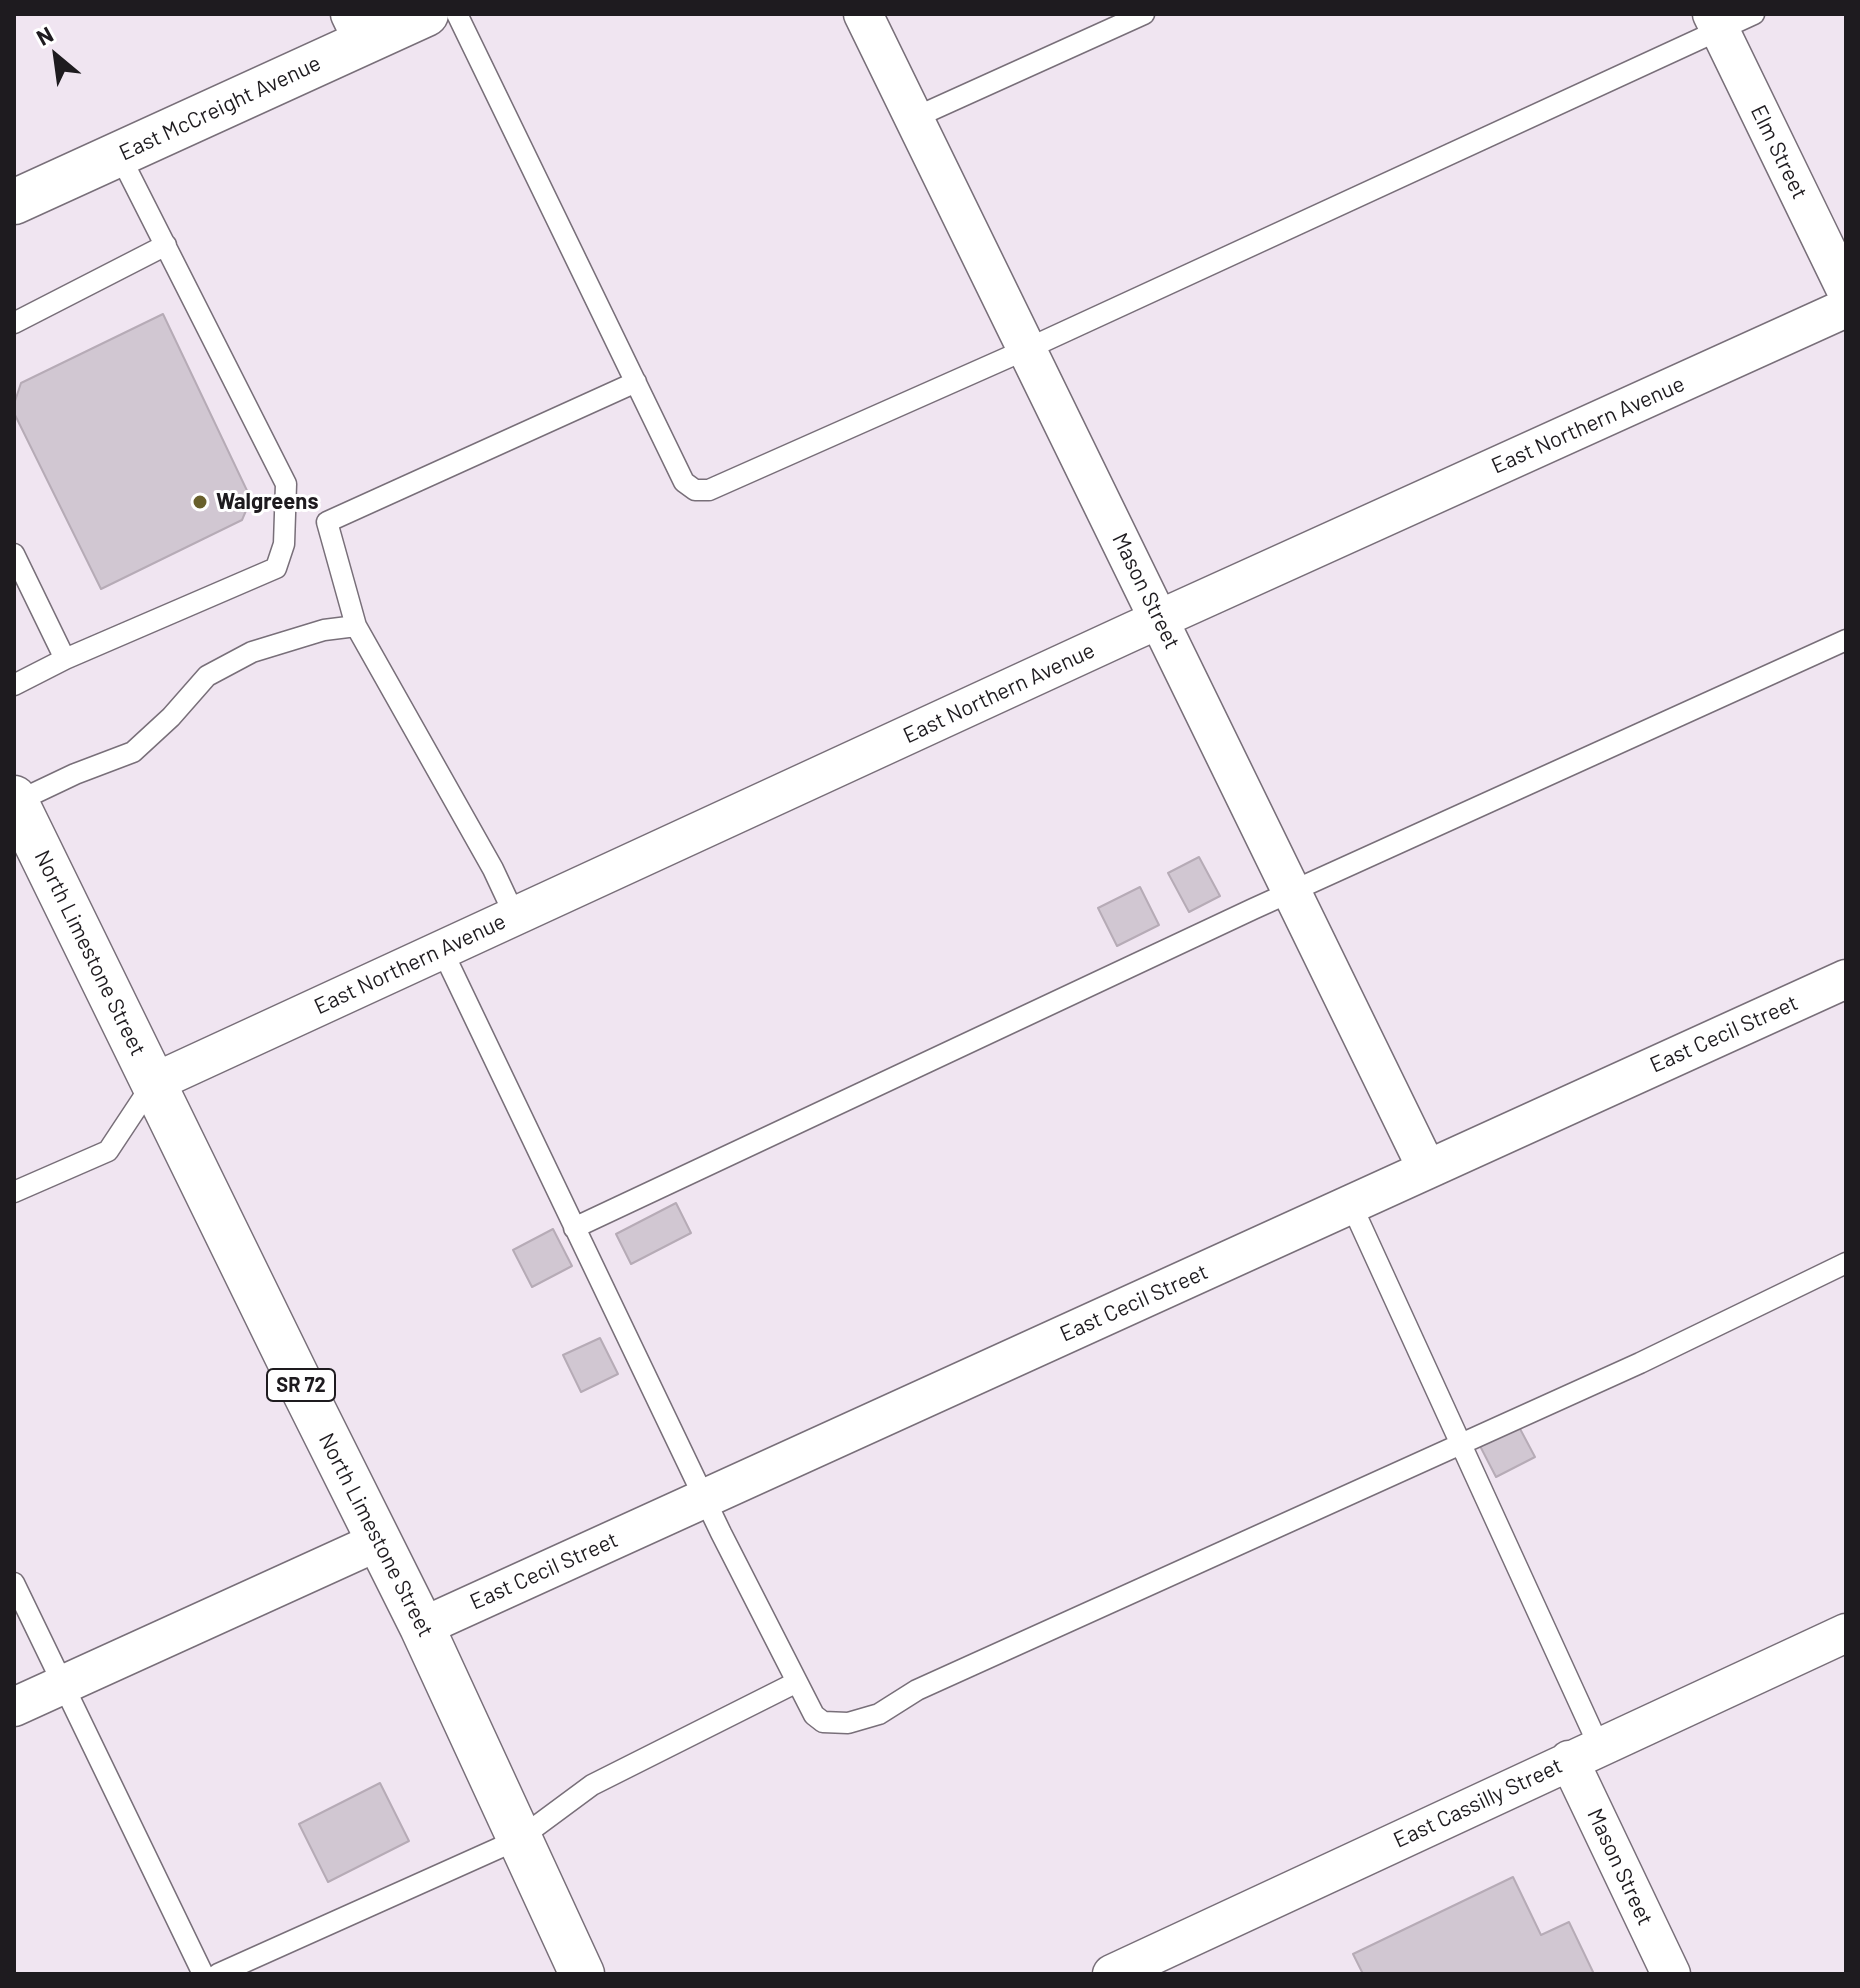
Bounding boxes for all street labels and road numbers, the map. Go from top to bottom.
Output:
street label: East McCreight Avenue [115,50,325,166]
street label: Elm Street [1745,101,1813,203]
street label: East Northern Avenue [1487,371,1689,479]
street label: Mason Street [1107,529,1185,653]
street label: East Northern Avenue [899,637,1099,749]
street label: North Limestone Street [29,846,151,1060]
street label: East Northern Avenue [310,908,510,1020]
street label: East Cecil Street [1646,990,1802,1078]
street label: East Cecil Street [1056,1259,1212,1347]
road number: SR 72 [267,1369,335,1401]
street label: North Limestone Street [313,1429,439,1641]
street label: East Cecil Street [466,1527,622,1615]
street label: East Cassilly Street [1389,1752,1567,1854]
street label: Mason Street [1581,1804,1659,1930]

